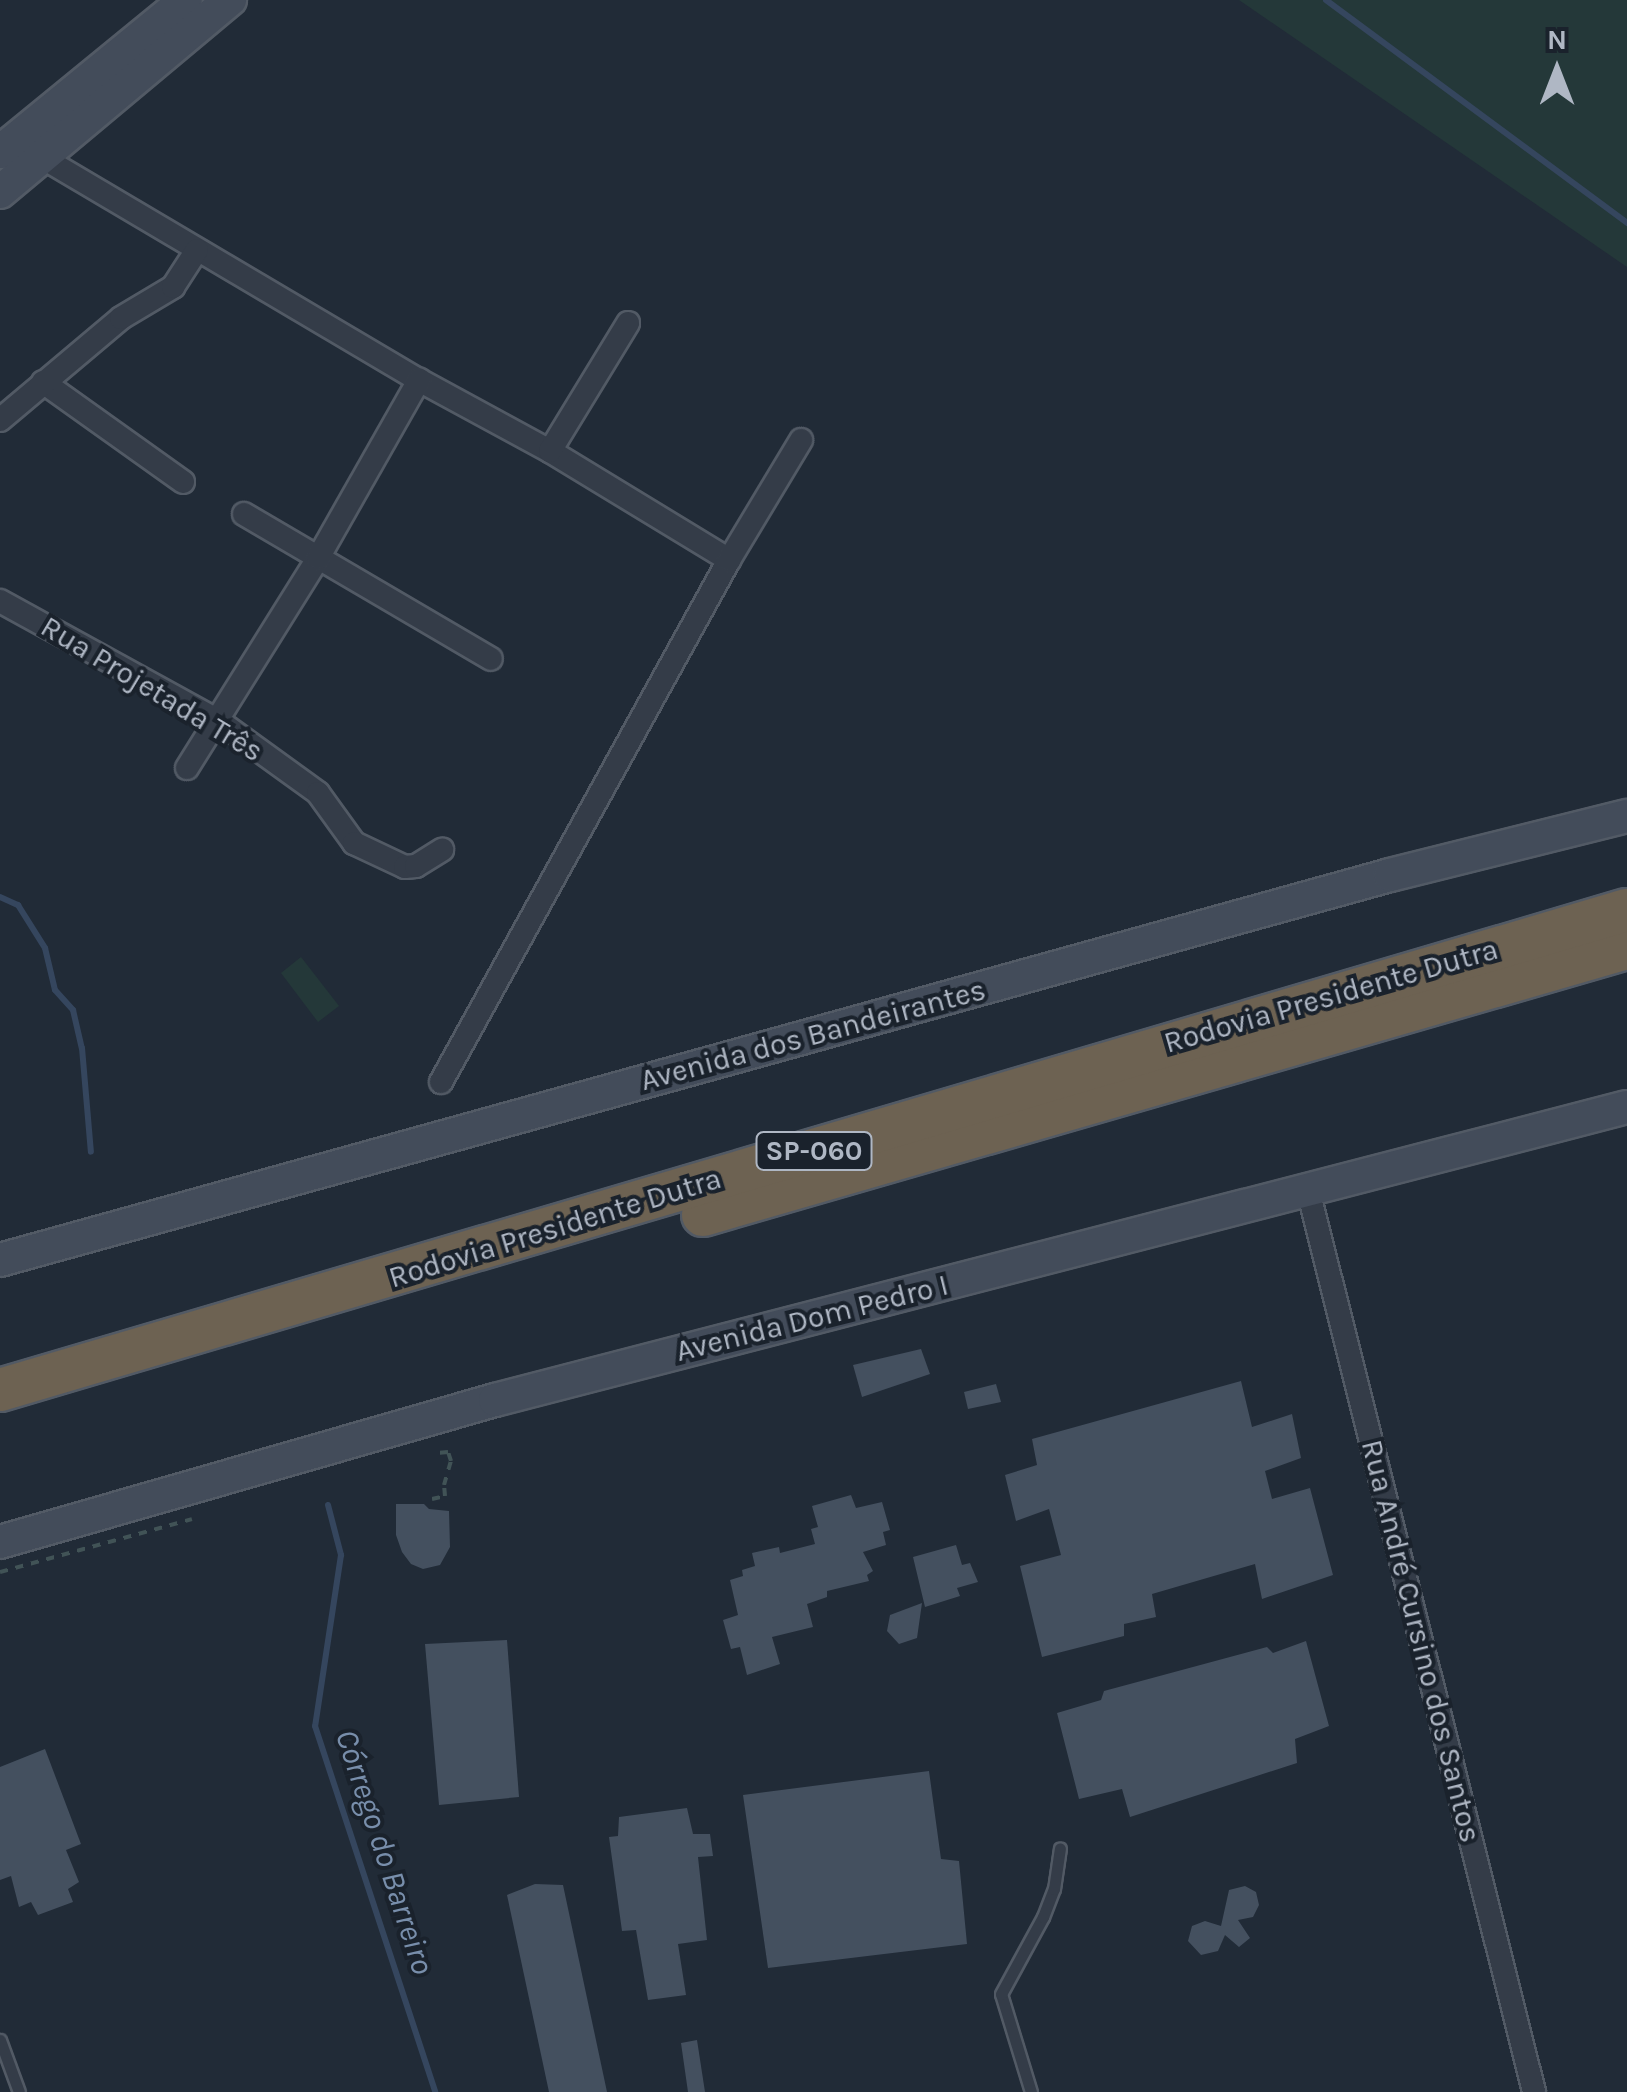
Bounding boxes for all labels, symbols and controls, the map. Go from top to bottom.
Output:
north arrow [1507,20,1607,120]
text: N [1547,23,1567,56]
street label: Rua Projetada Três [34,608,270,770]
street label: Rodovia Presidente Dutra [1160,931,1502,1061]
street label: Avenida dos Bandeirantes [636,972,990,1098]
road number: SP-060 [754,1128,874,1174]
street label: Rodovia Presidente Dutra [384,1160,726,1296]
street label: Avenida Dom Pedro I [672,1267,952,1369]
street label: Rua André Cursino dos Santos [1353,1436,1489,1846]
water label: Córrego do Barreiro [326,1725,442,1979]

